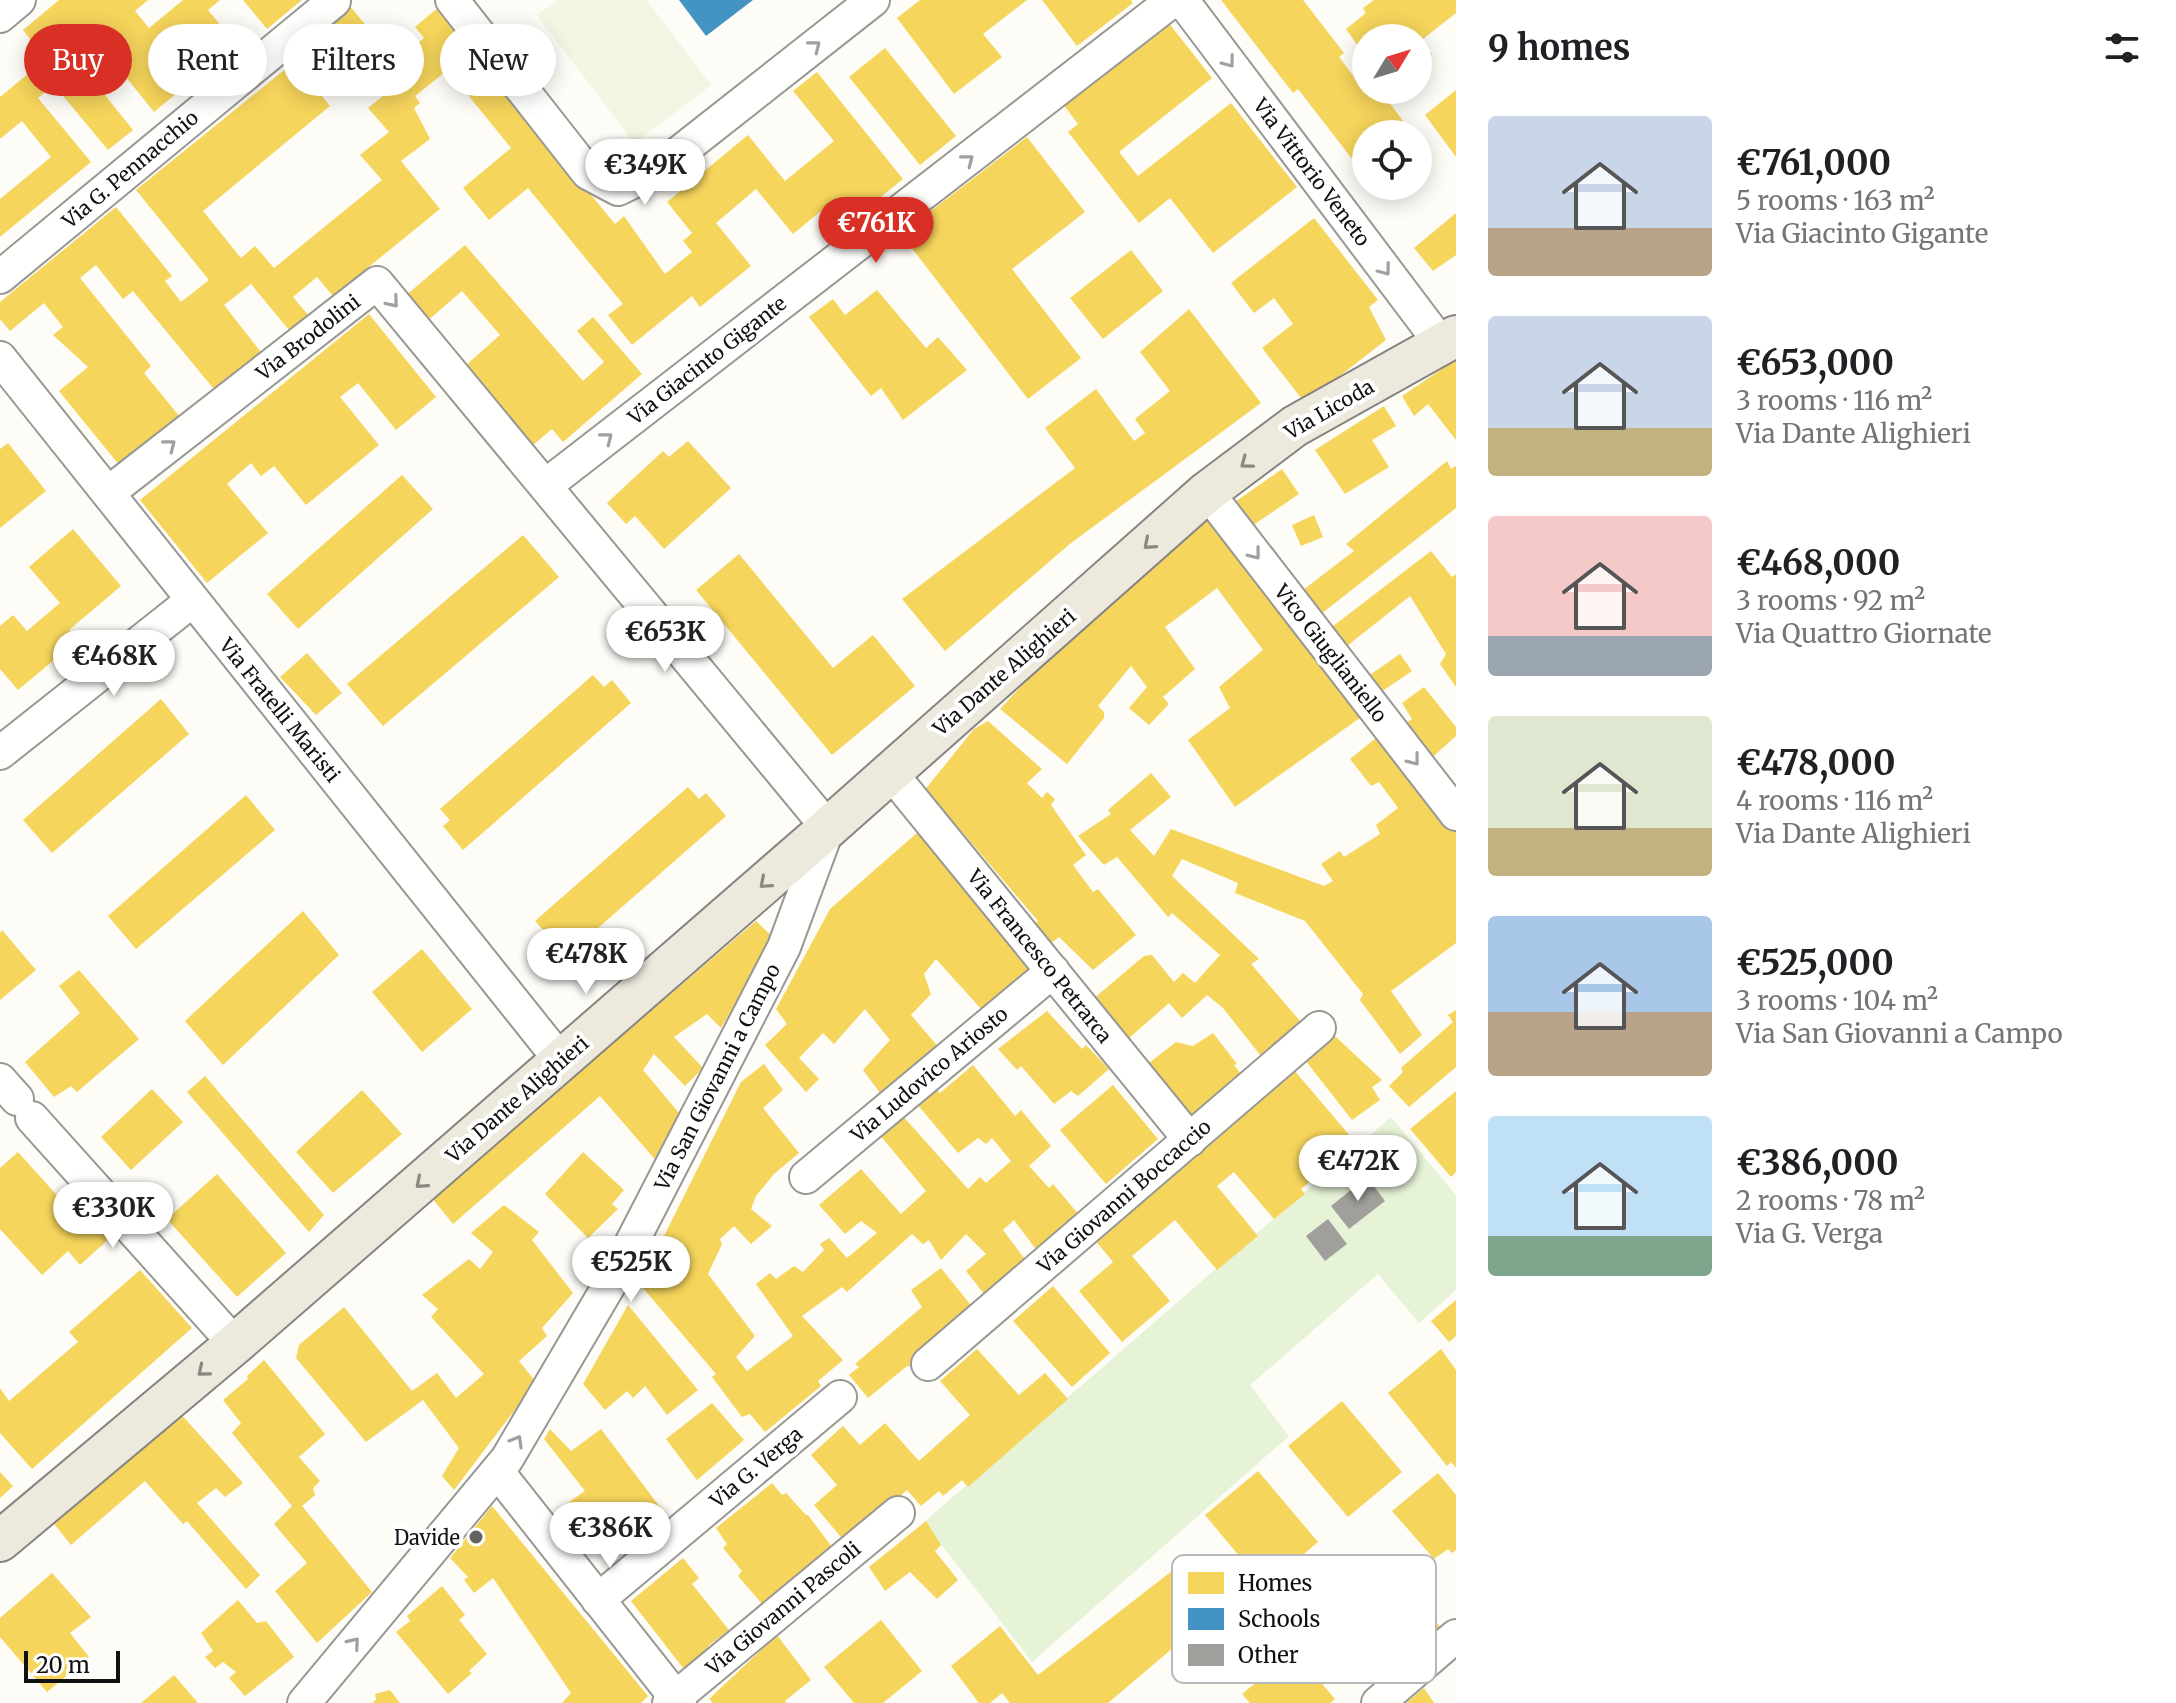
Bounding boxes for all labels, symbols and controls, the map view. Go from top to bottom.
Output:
chip: Buy [24,24,132,96]
chip: Rent [148,24,267,96]
chip: Filters [283,24,424,96]
chip: New [440,24,556,96]
north arrow [1352,24,1432,104]
map controls [1352,24,1432,200]
icon: filters [2100,26,2144,70]
text: 9 homes [1488,27,1630,69]
one-way arrow [806,41,820,56]
one-way arrow [1219,53,1233,68]
street label: Via Vittorio Veneto [1248,92,1376,251]
street label: Via G. Pennacchio [56,105,203,234]
button: locate [1352,120,1432,200]
pin: €349K [589,139,701,207]
text: €761,000 [1736,142,1891,184]
text: €349K [603,148,687,181]
icon: home [1552,148,1648,244]
one-way arrow [959,155,974,169]
text: 5 rooms · 163 m² [1736,184,1935,217]
pin: €761K [820,197,932,265]
text: €761K [837,206,915,239]
text: Via Giacinto Gigante [1736,217,1988,250]
one-way arrow [1376,261,1390,276]
street label: Via Brodolini [250,289,365,386]
street label: Via Giacinto Gigante [622,290,791,430]
one-way arrow [383,293,398,308]
text: €653,000 [1736,342,1894,384]
icon: home [1552,348,1648,444]
street label: Via Licoda [1279,373,1378,445]
text: 3 rooms · 116 m² [1736,384,1932,417]
text: Via Dante Alighieri [1736,417,1971,450]
one-way arrow [598,433,612,447]
one-way arrow [161,441,176,455]
one-way arrow [1240,454,1255,468]
one-way arrow [1143,534,1158,549]
text: €468,000 [1736,542,1900,584]
one-way arrow [1245,545,1259,560]
icon: home [1552,548,1648,644]
street label: Vico Giuglianiello [1269,578,1393,727]
text: 3 rooms · 92 m² [1736,584,1925,617]
street label: Via Dante Alighieri [927,603,1080,741]
pin: €653K [609,606,721,674]
text: €653K [624,615,706,648]
text: Via Quattro Giornate [1736,617,1992,650]
pin: €468K [58,630,170,698]
street label: Via Fratelli Maristi [214,632,346,787]
text: €468K [71,639,157,672]
text: €478,000 [1736,742,1895,784]
icon: home [1552,748,1648,844]
one-way arrow [1404,751,1418,766]
text: 4 rooms · 116 m² [1736,784,1933,817]
text: Via Dante Alighieri [1736,817,1971,850]
street label: Via Francesco Petrarca [962,863,1118,1048]
one-way arrow [760,873,774,888]
pin: €478K [530,928,642,996]
text: €478K [545,937,627,970]
text: €525,000 [1736,942,1894,984]
icon: home [1552,948,1648,1044]
street label: Via San Giovanni a Campo [648,959,785,1196]
text: 3 rooms · 104 m² [1736,984,1938,1017]
street label: Via Ludovico Ariosto [844,1001,1013,1148]
text: Via San Giovanni a Campo [1736,1017,2063,1050]
street label: Via Dante Alighieri [440,1030,593,1168]
street label: Via Giovanni Boccaccio [1031,1114,1216,1279]
pin: €472K [1302,1135,1414,1203]
text: €386,000 [1736,1142,1898,1184]
text: €472K [1317,1144,1399,1177]
icon: home [1552,1148,1648,1244]
one-way arrow [416,1173,431,1187]
pin: €330K [57,1182,169,1250]
text: 2 rooms · 78 m² [1736,1184,1925,1217]
text: €330K [71,1191,155,1224]
text: Via G. Verga [1736,1217,1883,1250]
pin: €525K [575,1236,687,1304]
text: €525K [590,1245,672,1278]
one-way arrow [198,1361,213,1376]
street label: Via G. Verga [704,1421,808,1514]
one-way arrow [508,1435,523,1450]
pin: €386K [554,1502,666,1570]
text: €386K [568,1511,652,1544]
place label: Davide [394,1525,460,1550]
marker: Davide [467,1528,485,1546]
street label: Via Giovanni Pascoli [700,1536,865,1681]
legend [1172,1555,1436,1683]
text: Homes [1238,1569,1312,1597]
text: Schools [1238,1605,1320,1633]
one-way arrow [344,1638,359,1652]
text: Other [1238,1641,1299,1669]
scale bar [24,1647,120,1683]
text: 20 m [36,1651,90,1679]

